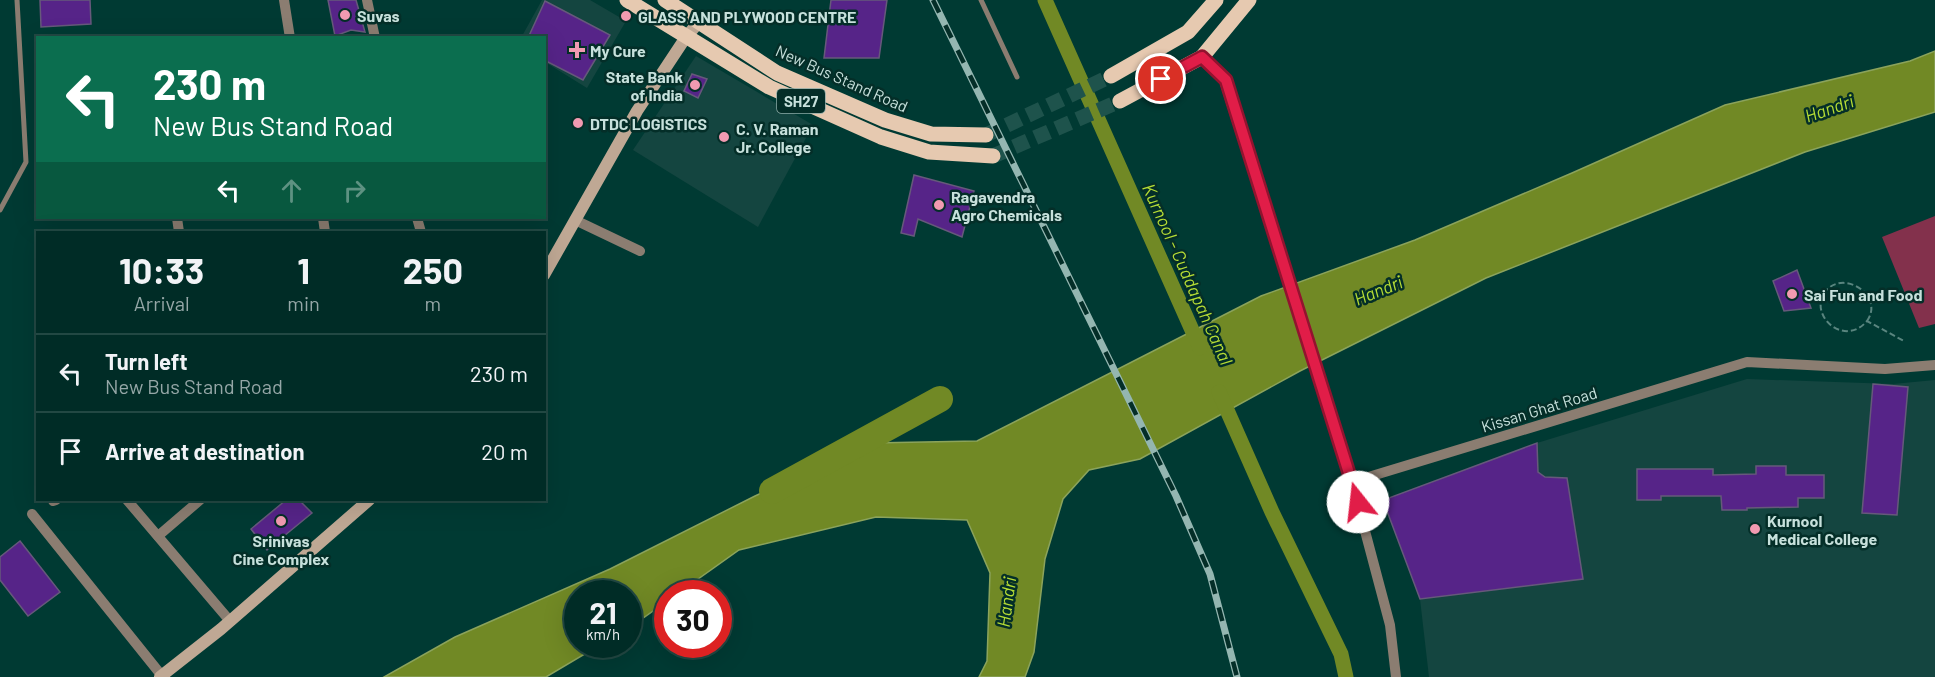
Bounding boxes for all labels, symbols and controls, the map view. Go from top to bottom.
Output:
place label: Suvas [357,6,400,25]
place label: GLASS AND PLYWOOD CENTRE [638,7,856,26]
marker: Suvas [338,8,352,22]
marker: GLASS AND PLYWOOD CENTRE [619,9,633,23]
street label: New Bus Stand Road [773,40,911,116]
marker: My Cure [568,41,586,59]
place label: My Cure [590,41,646,60]
pin [1135,53,1186,104]
text: 230 m [153,58,266,108]
icon: left [54,60,132,138]
icon: arrive [1144,62,1177,95]
place label: State Bank of India [606,67,683,104]
marker: State Bank of India [688,78,702,92]
road number: SH27 [777,89,825,113]
water label: Handri [1802,89,1857,127]
text: New Bus Stand Road [153,109,393,141]
place label: DTDC LOGISTICS [590,114,707,133]
marker: DTDC LOGISTICS [571,116,585,130]
place label: C. V. Raman Jr. College [736,119,819,156]
marker: C. V. Raman Jr. College [717,130,731,144]
icon: left [212,174,245,207]
icon: ahead [275,174,308,207]
icon: right [338,174,371,207]
water label: Kurnool - Cuddapah Canal [1138,180,1238,368]
place label: Ragavendra Agro Chemicals [951,187,1062,224]
marker: Ragavendra Agro Chemicals [932,198,946,212]
text: 10:33 [119,248,204,291]
text: 1 [297,248,310,291]
text: 250 [403,248,463,291]
water label: Handri [1350,270,1406,310]
place label: Sai Fun and Food [1804,285,1923,304]
marker: Sai Fun and Food [1785,287,1799,301]
text: Arrival [134,291,190,315]
text: min [287,291,320,315]
text: m [425,291,441,315]
text: Turn left [105,348,188,374]
icon: left [54,357,87,390]
text: 230 m [470,360,528,386]
text: New Bus Stand Road [105,374,283,398]
street label: Kissan Ghat Road [1479,382,1599,436]
icon: arrive [54,435,87,468]
text: Arrive at destination [105,438,304,464]
text: 20 m [481,438,528,464]
position arrow [1326,470,1390,534]
place label: Kurnool Medical College [1767,511,1878,548]
marker: Srinivas Cine Complex [274,514,288,528]
marker: Kurnool Medical College [1748,522,1762,536]
place label: Srinivas Cine Complex [233,531,330,568]
water label: Handri [992,575,1020,629]
speed limit sign: 30 [654,580,732,658]
text: 21 [589,594,617,630]
text: km/h [586,625,620,643]

